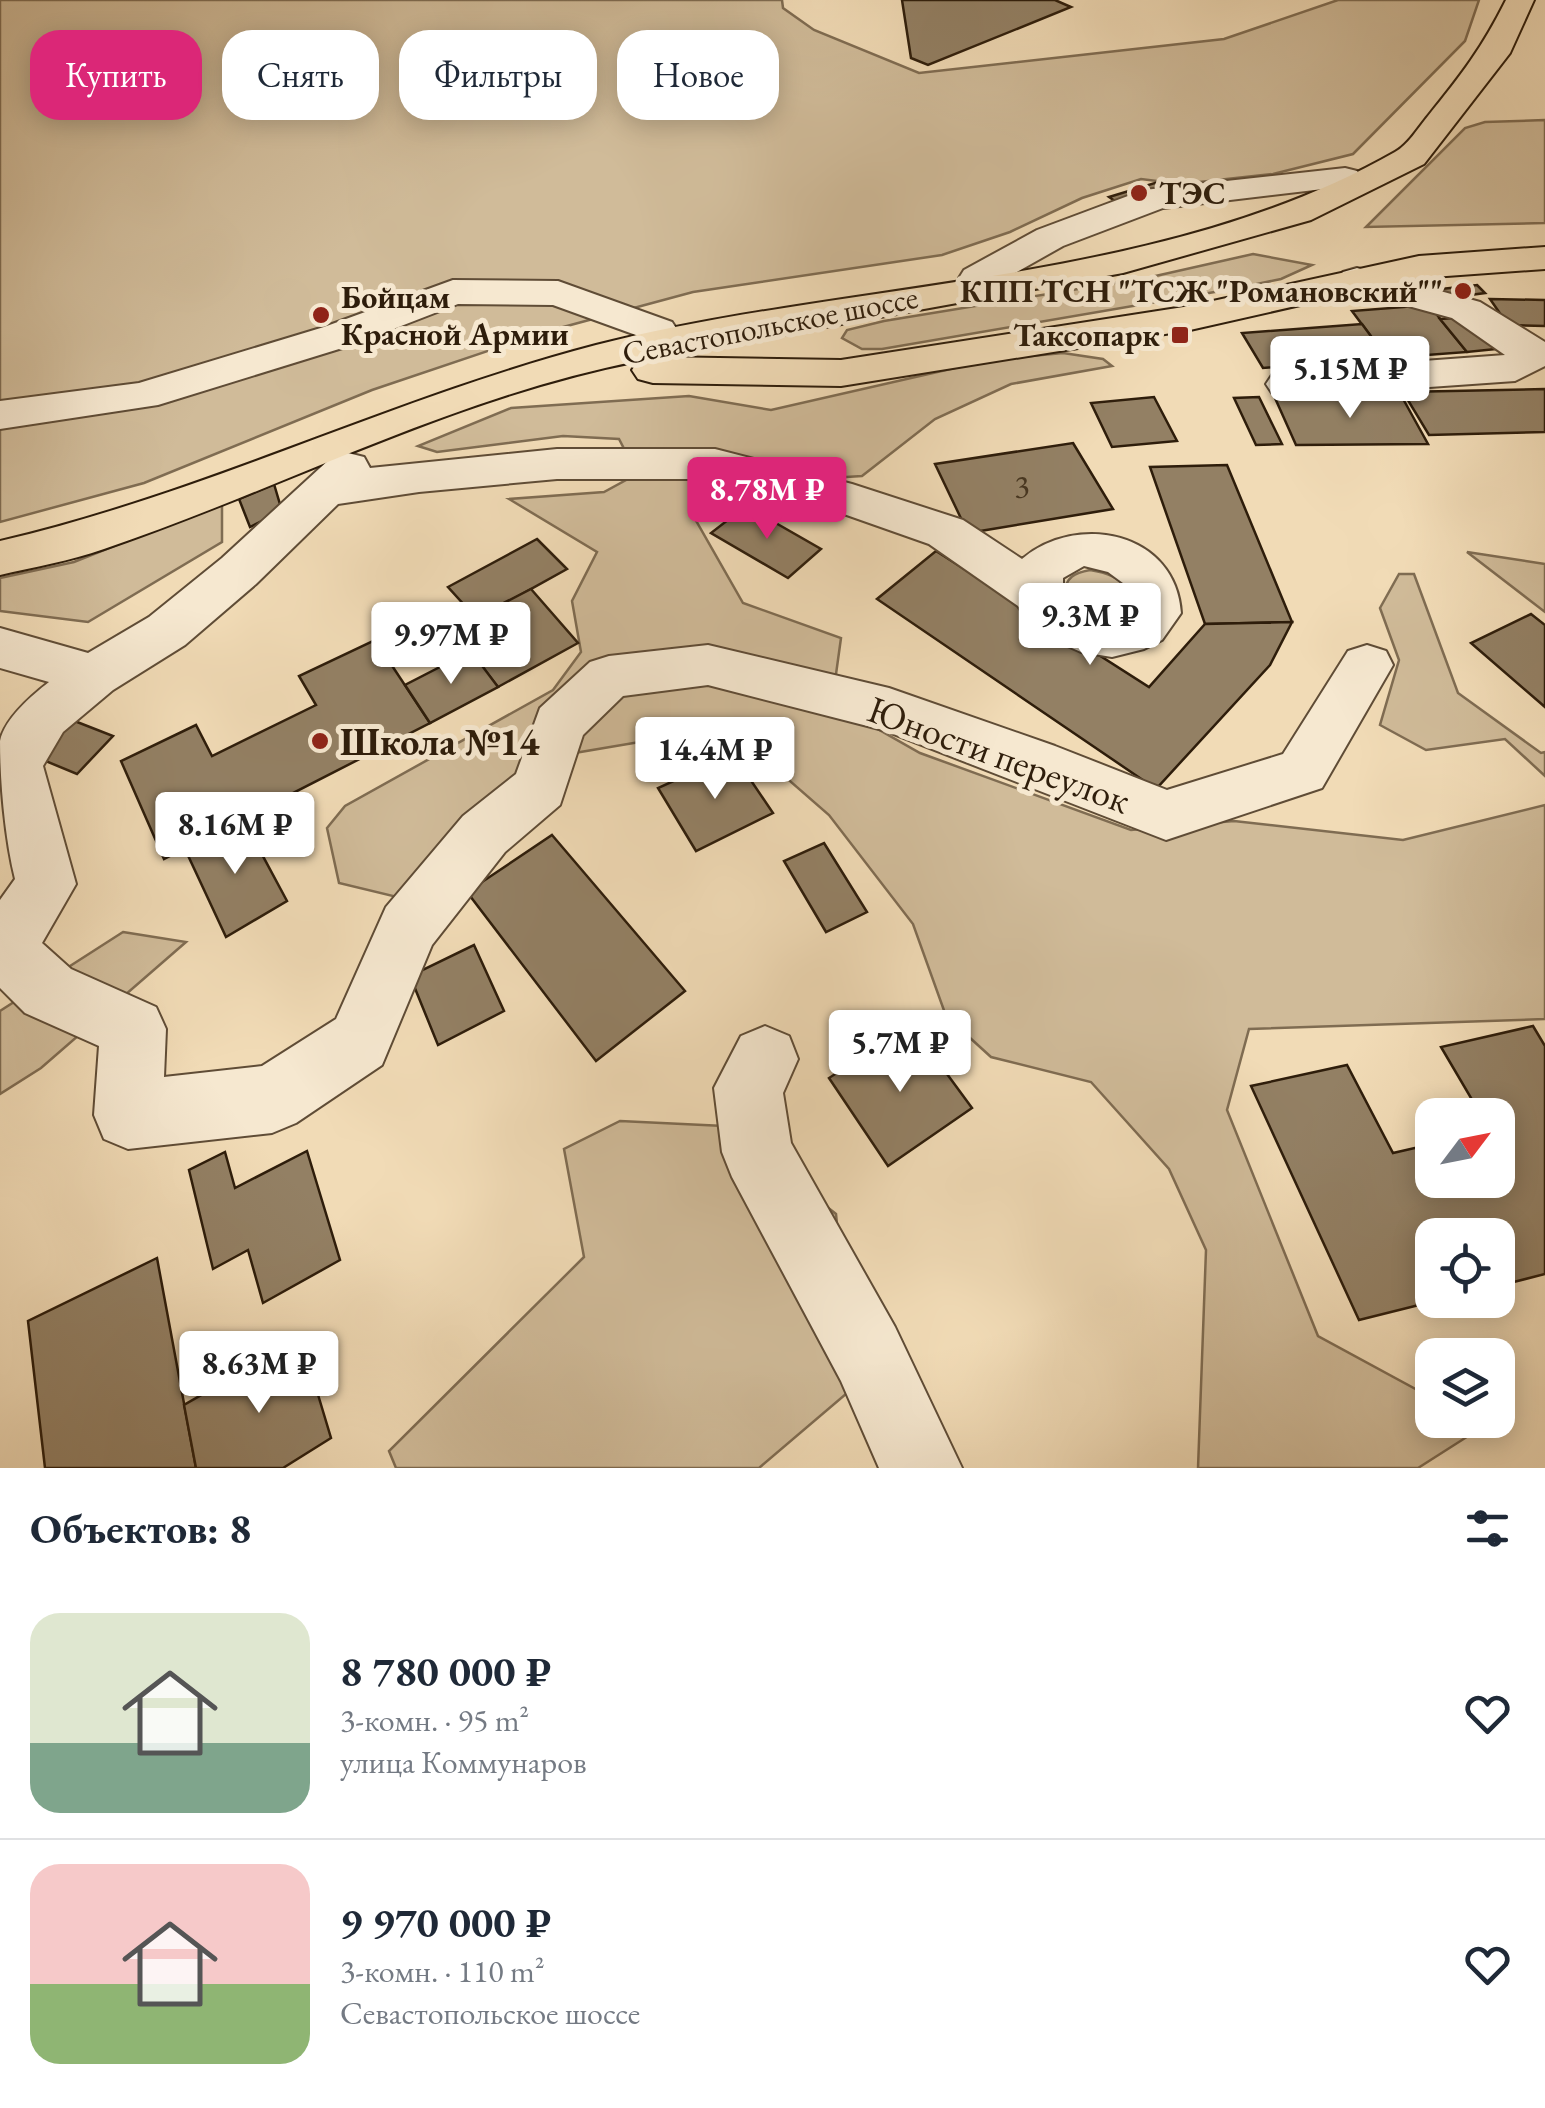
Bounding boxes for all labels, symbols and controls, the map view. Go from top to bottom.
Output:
chip: Купить [30,30,202,120]
chip: Снять [222,30,379,120]
chip: Фильтры [399,30,597,120]
chip: Новое [617,30,779,120]
place label: ТЭС [1159,172,1226,214]
marker: ТЭС [1128,182,1150,204]
place label: КПП ТСН "ТСЖ "Романовский"" [960,270,1443,312]
place label: Бойцам Красной Армии [341,276,569,355]
street label: Севастопольское шоссе [619,276,921,374]
marker: КПП ТСН "ТСЖ "Романовский"" [1452,280,1474,302]
marker: Бойцам Красной Армии [310,304,332,326]
place label: Таксопарк [1013,314,1160,356]
marker: Таксопарк [1169,324,1191,346]
pin: 5.15M ₽ [1258,336,1442,421]
text: 5.15M ₽ [1292,347,1408,389]
pin: 8.78M ₽ [675,457,859,542]
house number: 3 [1014,465,1030,507]
text: 8.78M ₽ [709,468,825,510]
pin: 9.3M ₽ [1009,583,1171,668]
text: 9.3M ₽ [1041,594,1139,636]
pin: 9.97M ₽ [359,602,543,687]
text: 9.97M ₽ [393,613,509,655]
street label: Юности переулок [861,684,1137,824]
place label: Школа №14 [340,717,540,766]
pin: 14.4M ₽ [623,717,807,802]
text: 14.4M ₽ [657,728,773,770]
marker: Школа №14 [309,730,331,752]
pin: 8.16M ₽ [143,792,327,877]
text: 8.16M ₽ [177,803,293,845]
pin: 5.7M ₽ [819,1010,981,1095]
text: 5.7M ₽ [851,1021,949,1063]
north arrow [1415,1098,1515,1198]
map controls [1415,1098,1515,1438]
button: locate [1415,1218,1515,1318]
pin: 8.63M ₽ [167,1331,351,1416]
button: layers [1415,1338,1515,1438]
text: 8.63M ₽ [201,1342,317,1384]
text: Объектов: 8 [30,1501,251,1556]
icon: filters [1460,1501,1515,1556]
text: 8 780 000 ₽ [340,1644,551,1699]
icon: home [110,1653,230,1773]
icon: heart [1460,1686,1515,1741]
text: 3-комн. · 95 m² [340,1699,529,1741]
text: улица Коммунаров [340,1741,587,1783]
text: 9 970 000 ₽ [340,1895,551,1950]
icon: home [110,1904,230,2024]
icon: heart [1460,1937,1515,1992]
text: 3-комн. · 110 m² [340,1950,545,1992]
text: Севастопольское шоссе [340,1992,640,2034]

